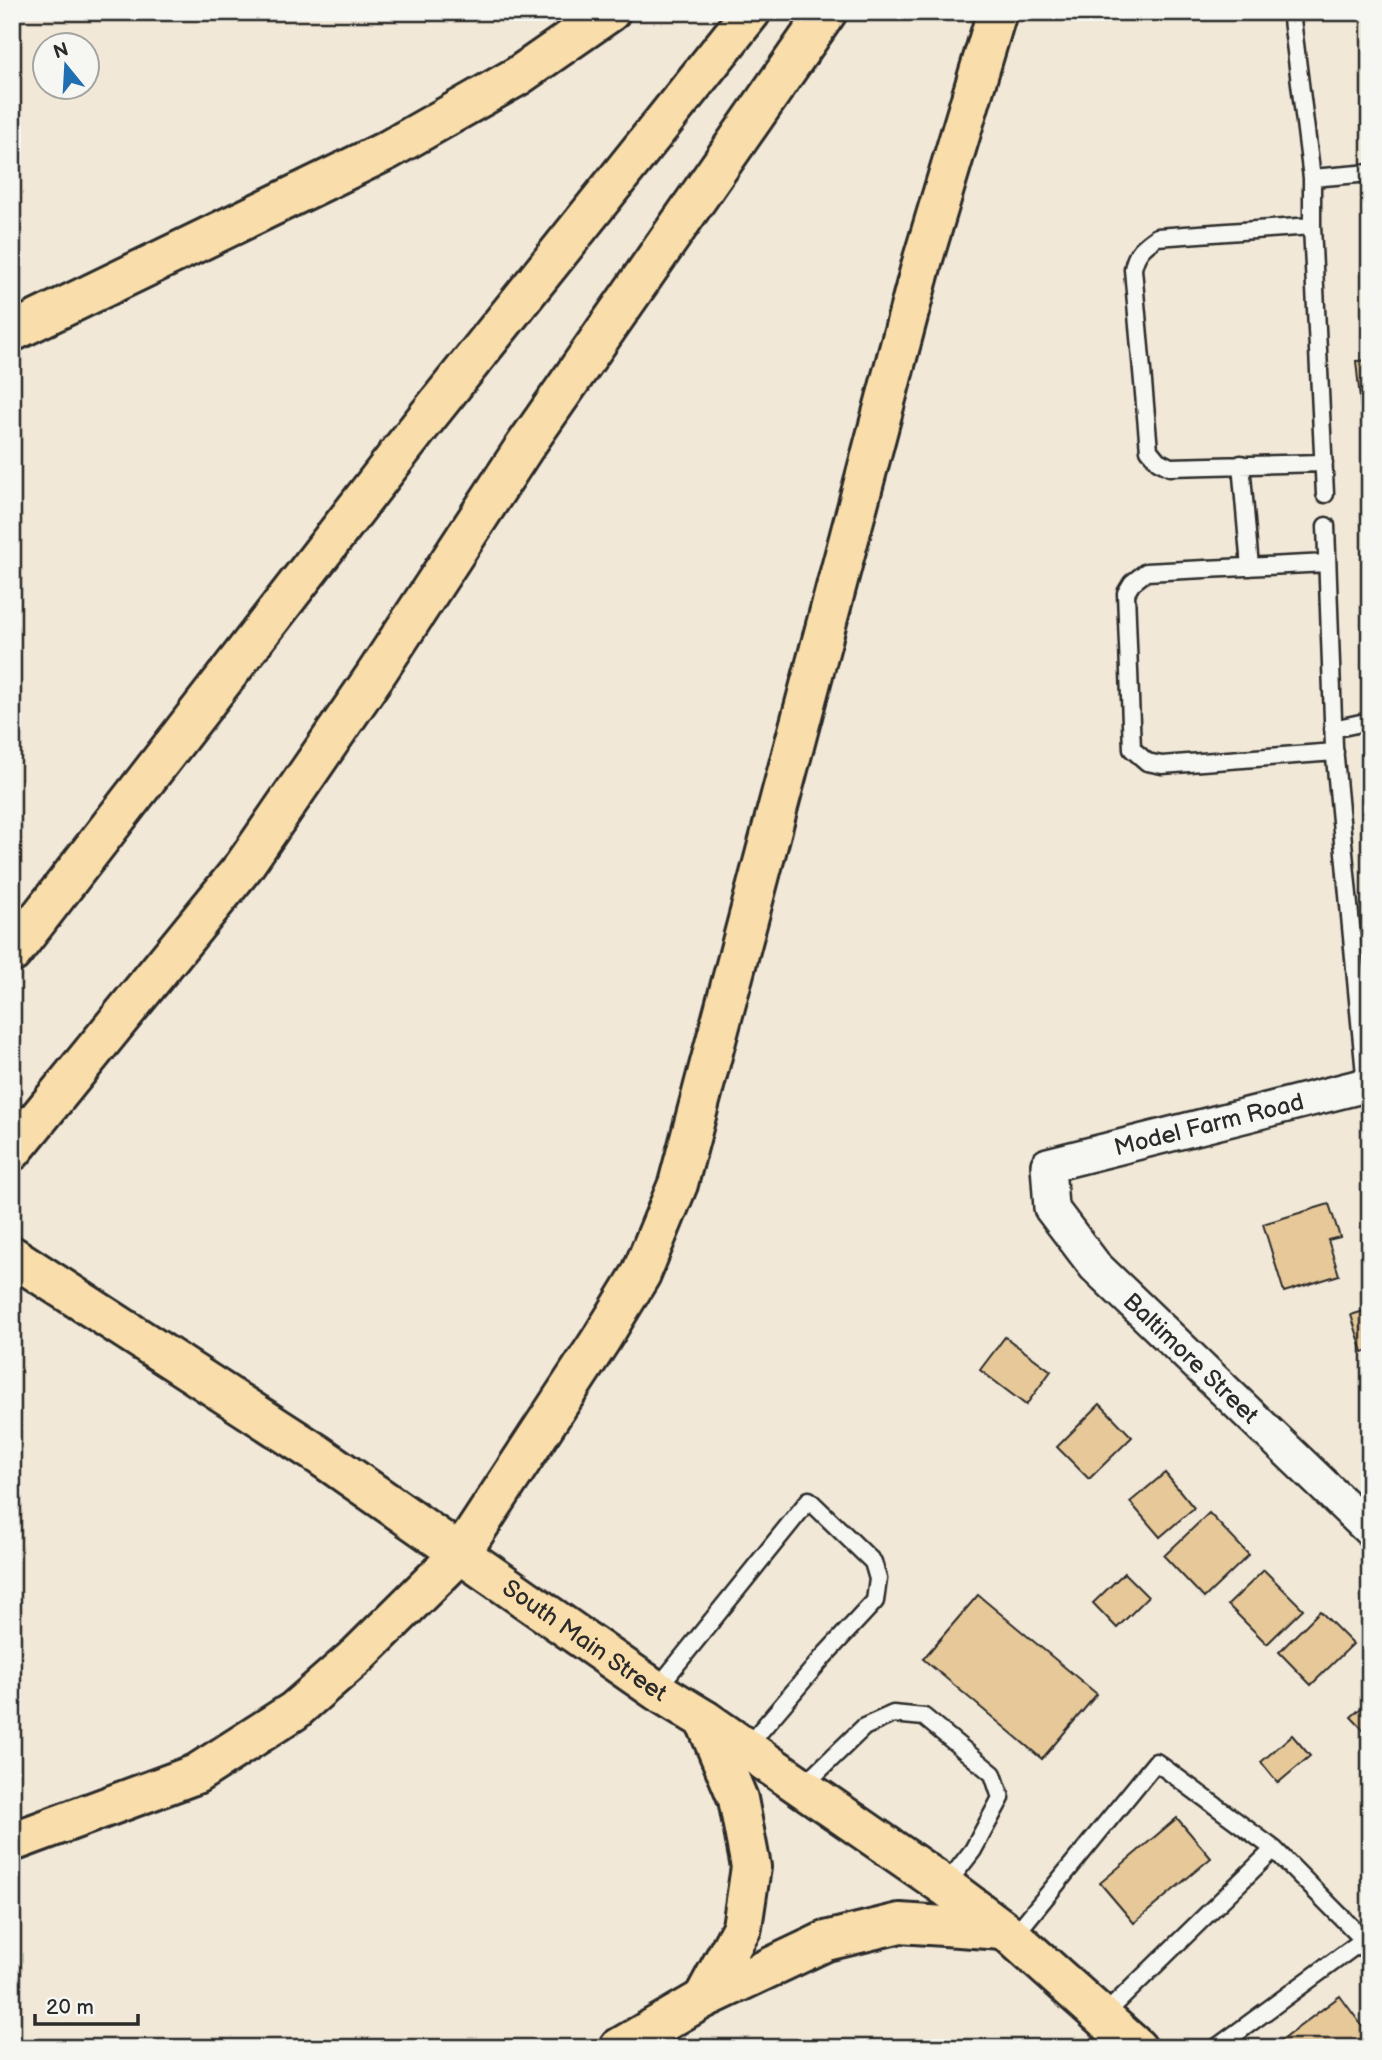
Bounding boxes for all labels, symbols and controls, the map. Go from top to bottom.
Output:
north arrow [32,32,102,102]
text: N [51,38,72,64]
street label: Model Farm Road [1111,1087,1307,1163]
street label: Baltimore Street [1117,1287,1265,1430]
street label: South Main Street [497,1573,673,1708]
scale bar [35,1983,138,2027]
text: 20 m [46,1995,94,2020]

